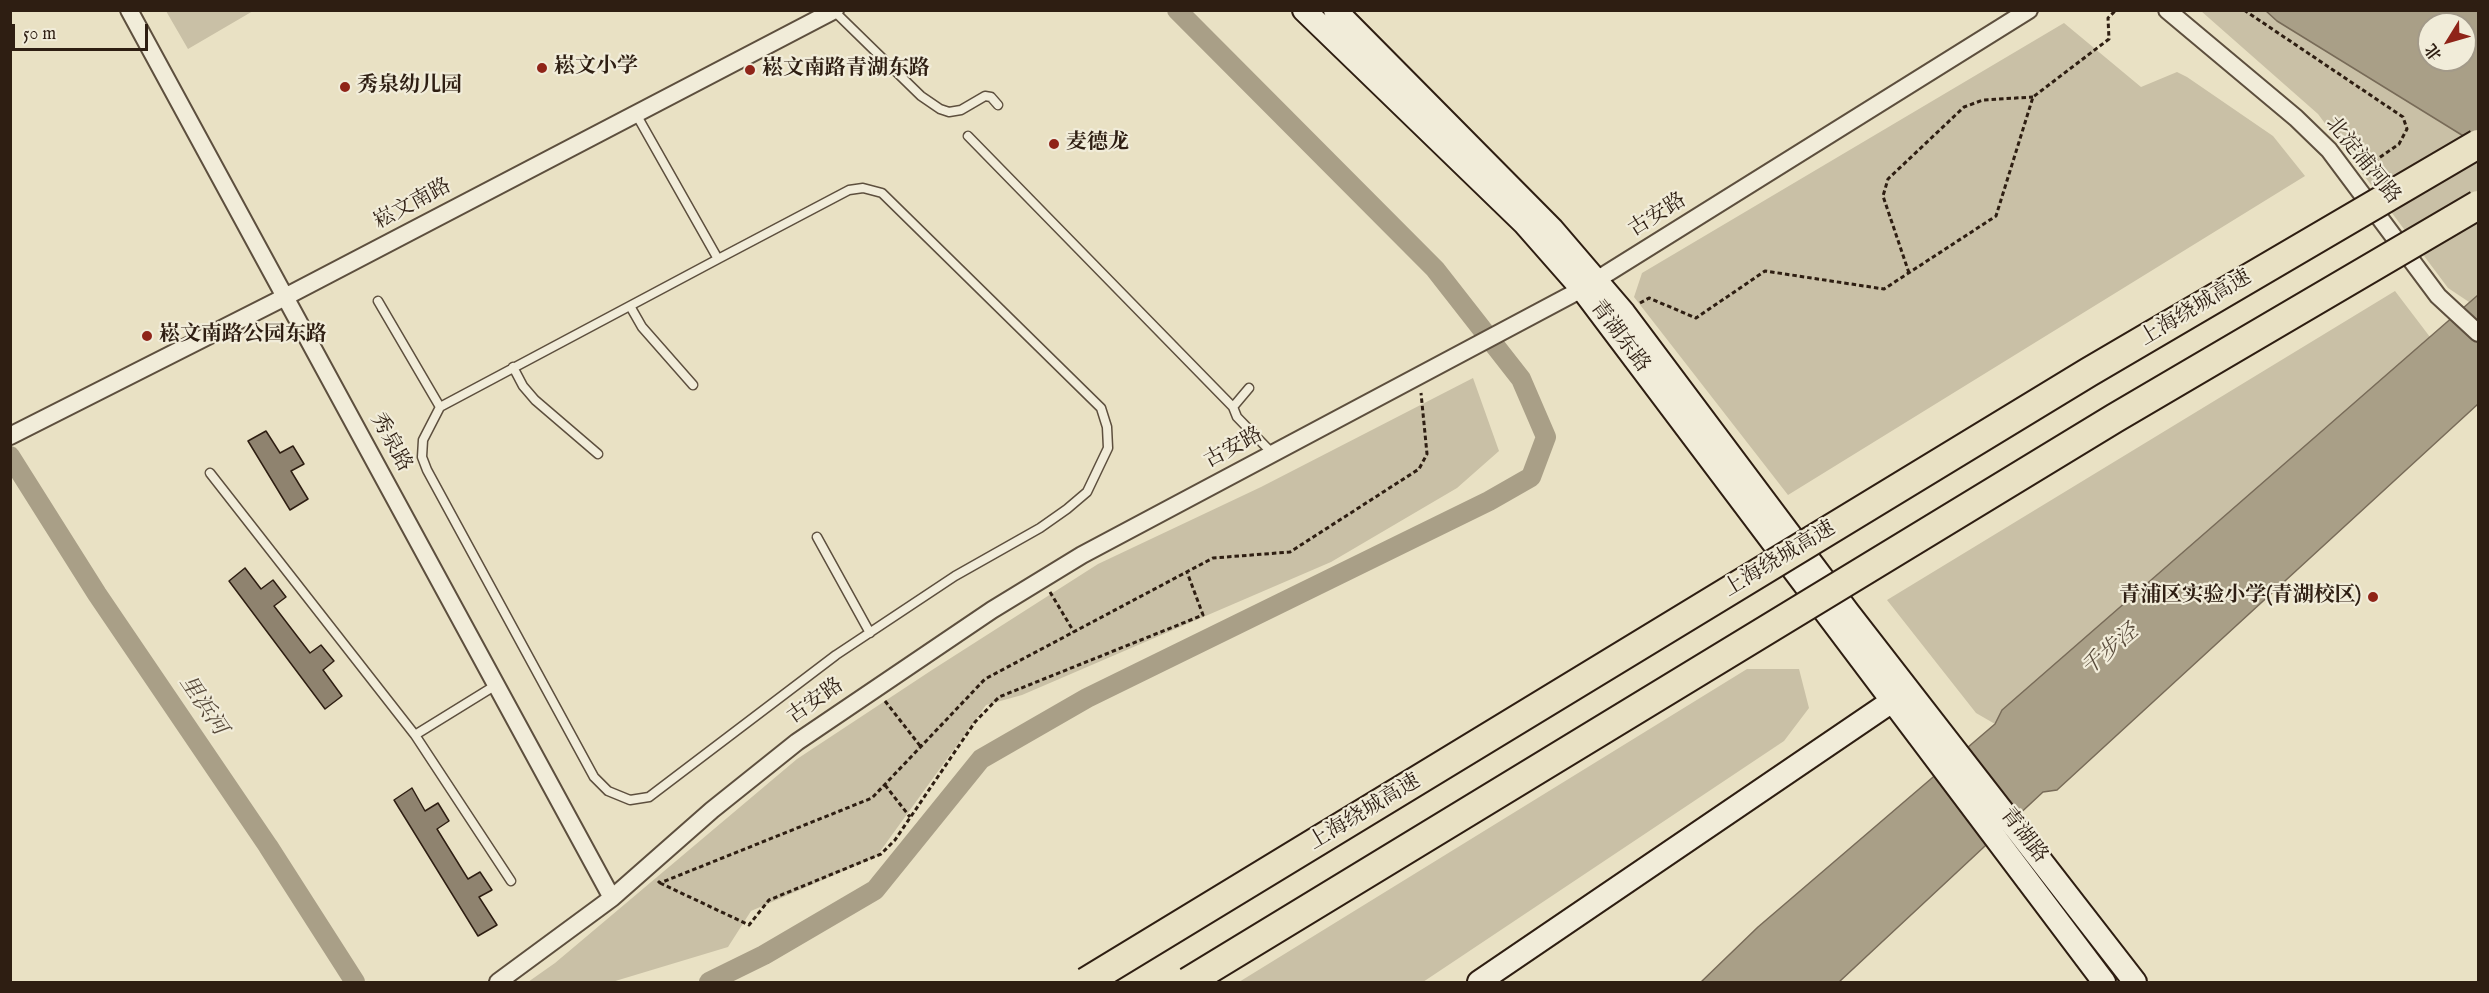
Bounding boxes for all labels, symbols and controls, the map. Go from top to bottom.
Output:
scale bar [15,12,152,50]
north arrow [2417,12,2477,72]
text: 50 m [23,23,56,46]
text: 北 [2421,39,2447,64]
place label: 崧文小学 [554,55,638,81]
place label: 崧文南路青湖东路 [762,57,930,83]
marker: 崧文小学 [535,61,549,75]
marker: 崧文南路青湖东路 [743,63,757,77]
place label: 秀泉幼儿园 [357,74,462,100]
marker: 秀泉幼儿园 [338,80,352,94]
street label: 北淀浦河路 [2319,112,2405,210]
place label: 麦德龙 [1066,131,1129,157]
marker: 麦德龙 [1047,137,1061,151]
street label: 崧文南路 [370,174,456,236]
street label: 古安路 [1625,189,1691,243]
street label: 上海绕城高速 [2136,266,2256,352]
street label: 青湖东路 [1584,296,1654,378]
place label: 崧文南路公园东路 [159,323,327,349]
marker: 崧文南路公园东路 [140,329,154,343]
street label: 秀泉路 [364,409,416,477]
street label: 古安路 [1200,423,1268,475]
street label: 上海绕城高速 [1720,517,1840,603]
place label: 青浦区实验小学(青湖校区) [2119,584,2361,610]
marker: 青浦区实验小学(青湖校区) [2366,590,2380,604]
water label: 千步泾 [2077,620,2145,682]
water label: 里浜河 [173,671,231,741]
street label: 古安路 [783,674,849,730]
street label: 上海绕城高速 [1305,770,1425,856]
street label: 青湖路 [1994,803,2052,869]

